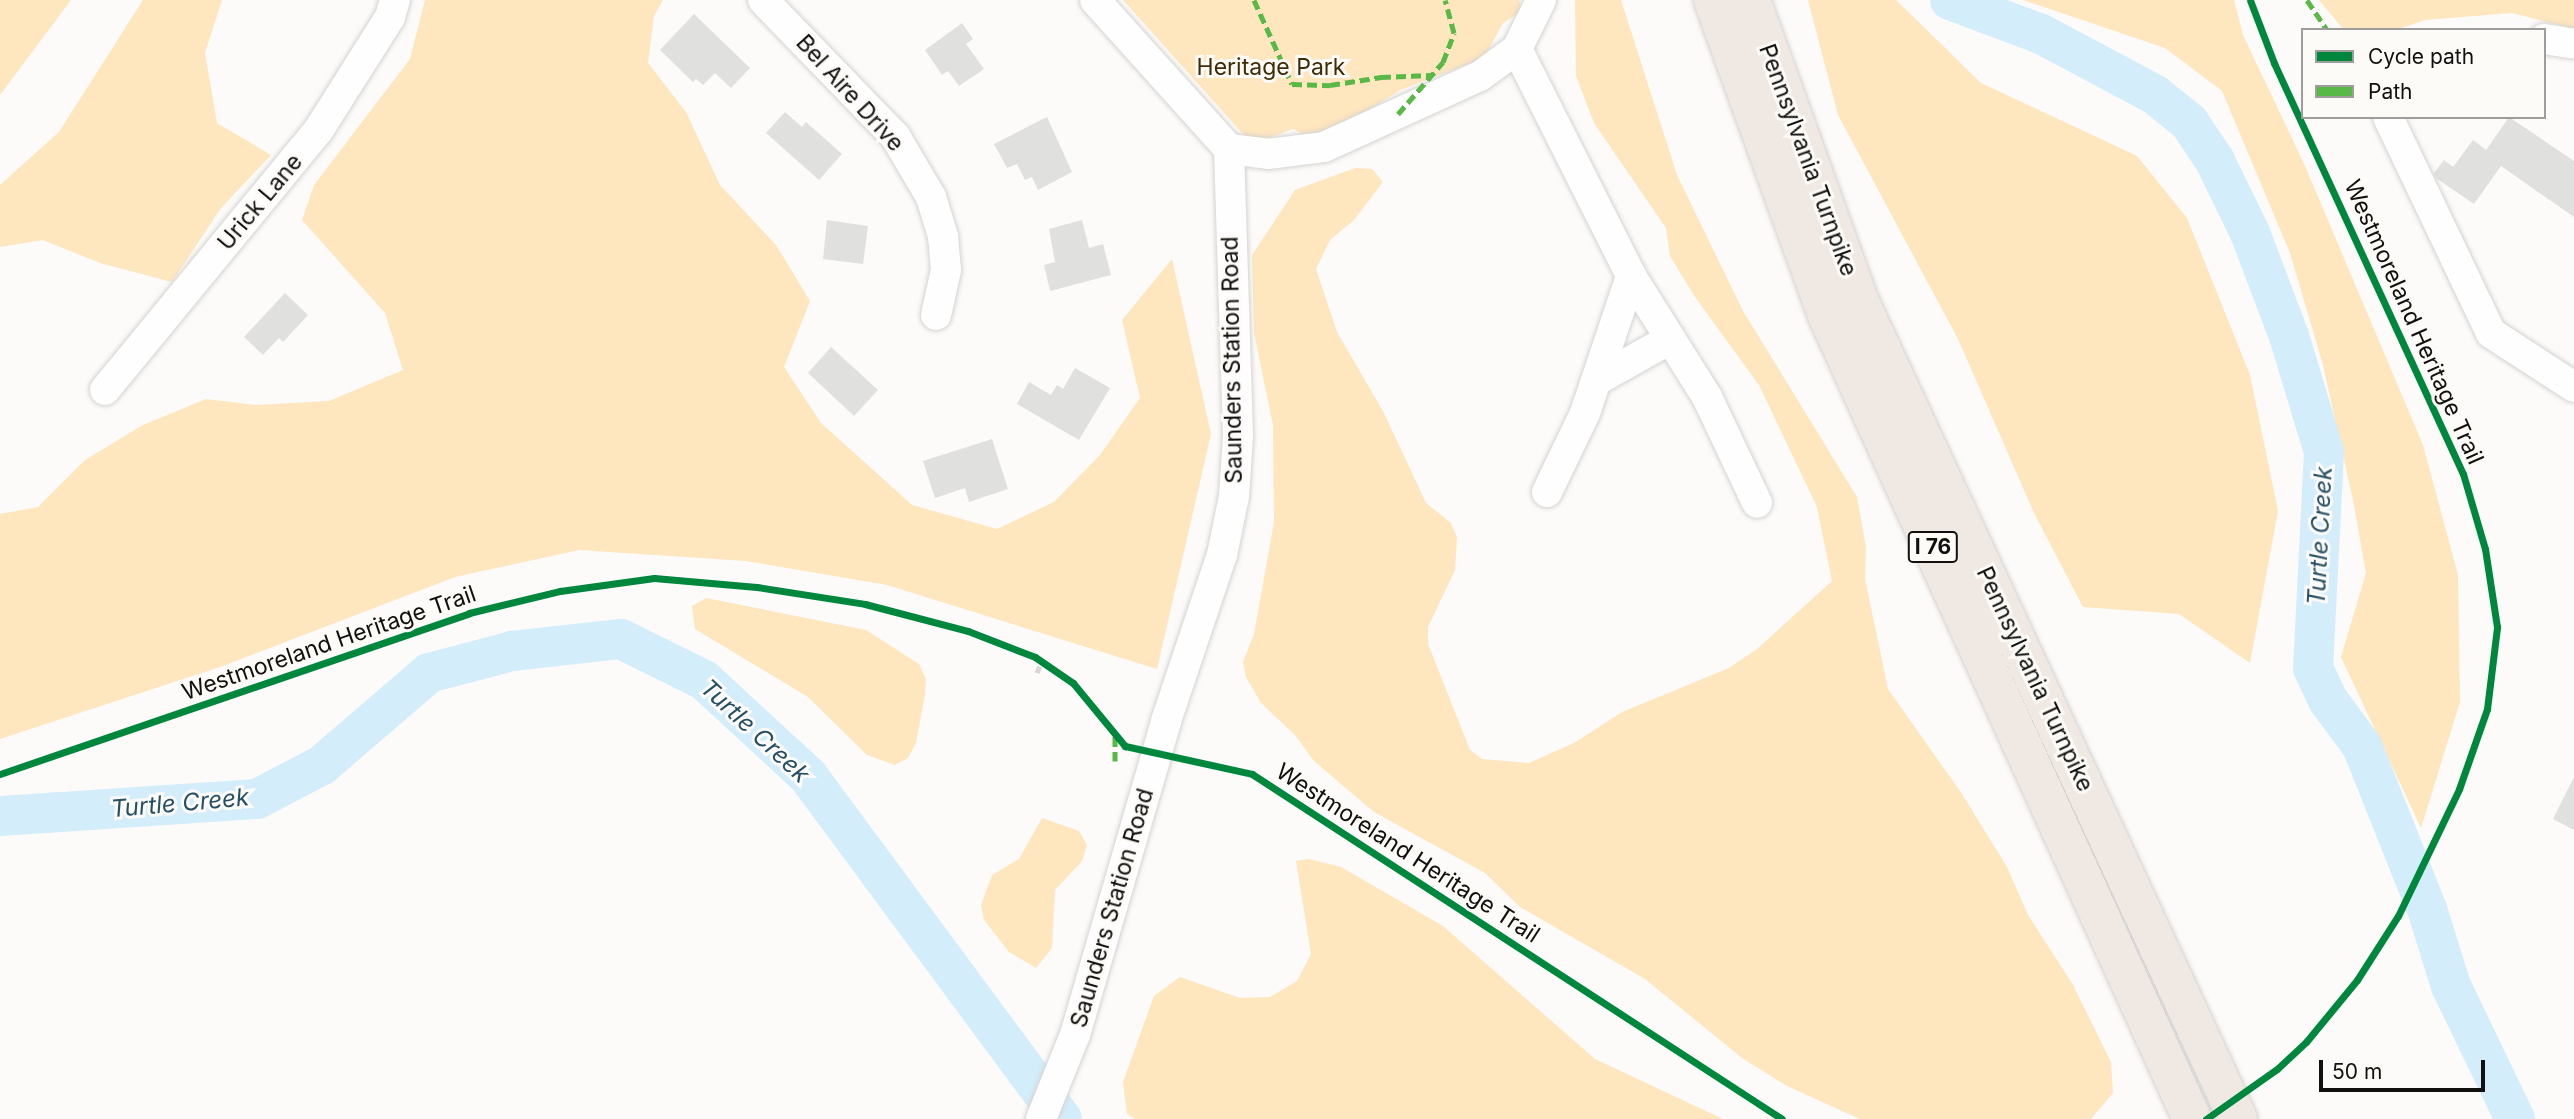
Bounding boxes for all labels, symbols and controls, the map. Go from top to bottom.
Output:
legend [2301,28,2546,119]
street label: Bel Aire Drive [790,29,910,157]
street label: Pennsylvania Turnpike [1753,40,1863,280]
text: Cycle path [2368,44,2474,69]
park label: Heritage Park [1197,53,1345,81]
text: Path [2368,79,2413,104]
street label: Urick Lane [212,148,308,256]
street label: Westmoreland Heritage Trail [2339,175,2489,469]
street label: Saunders Station Road [1216,236,1248,484]
water label: Turtle Creek [2302,466,2338,606]
road number: I 76 [1907,530,1959,564]
street label: Pennsylvania Turnpike [1971,562,2099,796]
street label: Westmoreland Heritage Trail [179,580,479,706]
water label: Turtle Creek [694,673,816,789]
street label: Westmoreland Heritage Trail [1271,757,1545,949]
water label: Turtle Creek [110,783,250,823]
street label: Saunders Station Road [1065,785,1159,1031]
scale bar [2322,1046,2488,1090]
text: 50 m [2332,1059,2382,1084]

